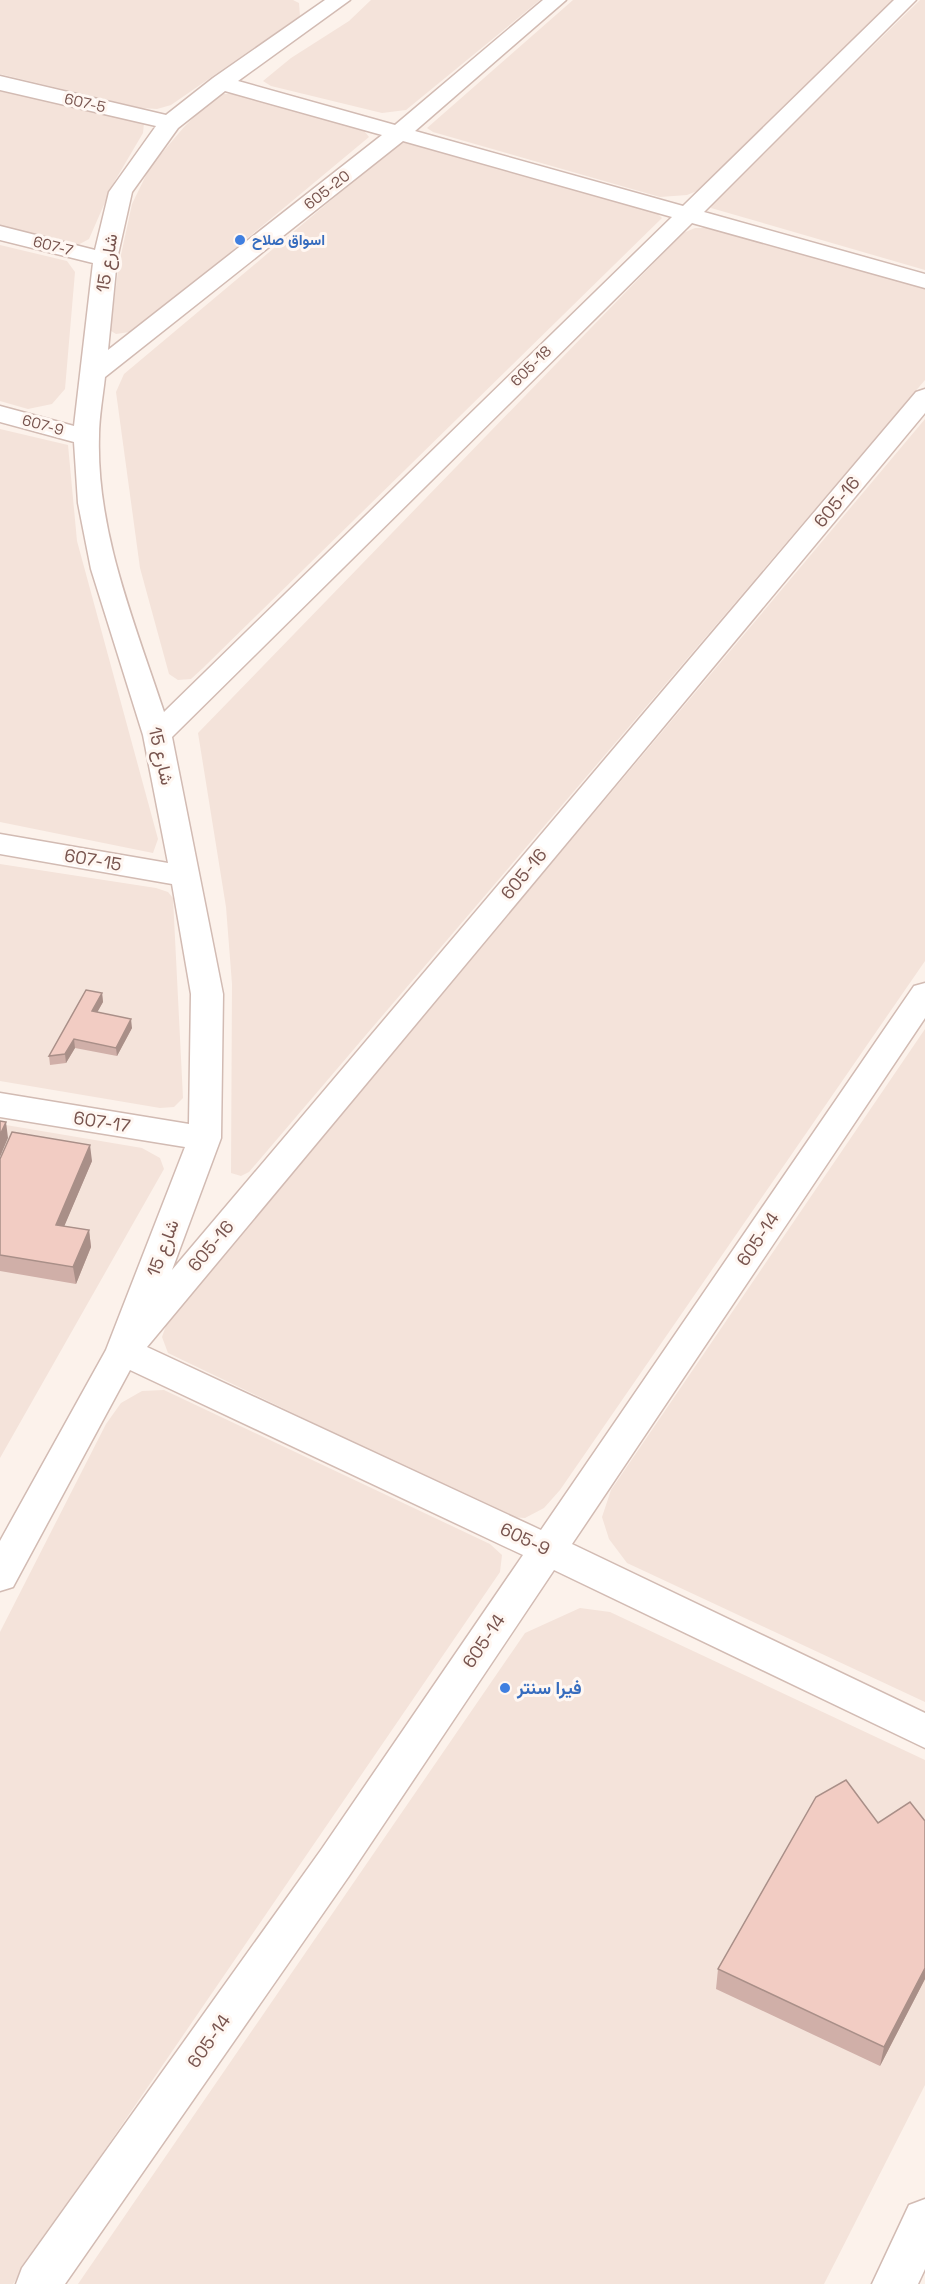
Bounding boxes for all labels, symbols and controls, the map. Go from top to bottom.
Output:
street label: 607-5 [63,89,108,116]
street label: 605-20 [300,166,354,213]
place label: اسواق صلاح [252,230,325,250]
street label: 607-7 [31,231,75,260]
street label: شارع 15 [91,232,123,294]
marker: اسواق صلاح [233,233,247,247]
street label: 605-18 [506,341,555,390]
street label: 607-9 [20,410,66,439]
street label: 605-16 [808,471,865,532]
street label: شارع 15 [143,724,179,788]
street label: 607-15 [63,843,124,876]
street label: 605-16 [495,843,552,904]
street label: 607-17 [72,1106,132,1137]
street label: 605-14 [731,1207,784,1270]
street label: 605-16 [182,1215,239,1276]
street label: شارع 15 [141,1216,185,1280]
street label: 605-9 [497,1517,554,1560]
street label: 605-14 [457,1609,510,1672]
place label: فيرا سنتر [516,1676,582,1699]
marker: فيرا سنتر [498,1681,512,1695]
street label: 605-14 [182,2009,235,2072]

